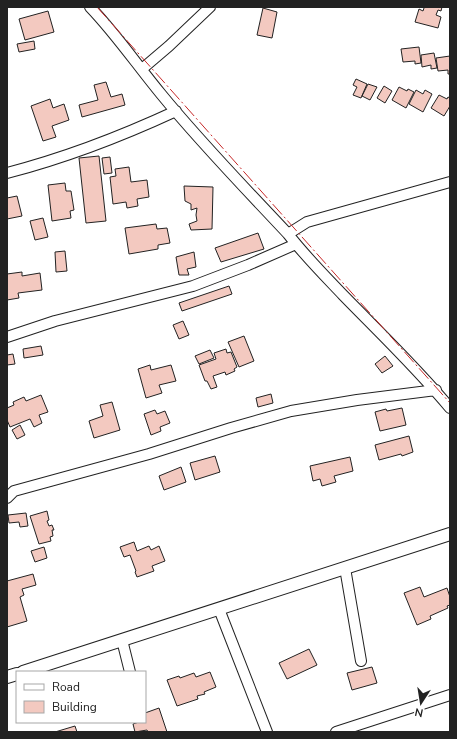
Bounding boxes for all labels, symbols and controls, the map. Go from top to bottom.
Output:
legend [16,671,146,723]
text: Road [52,679,80,695]
north arrow [401,683,441,723]
text: Building [52,699,97,715]
text: N [413,704,425,720]

